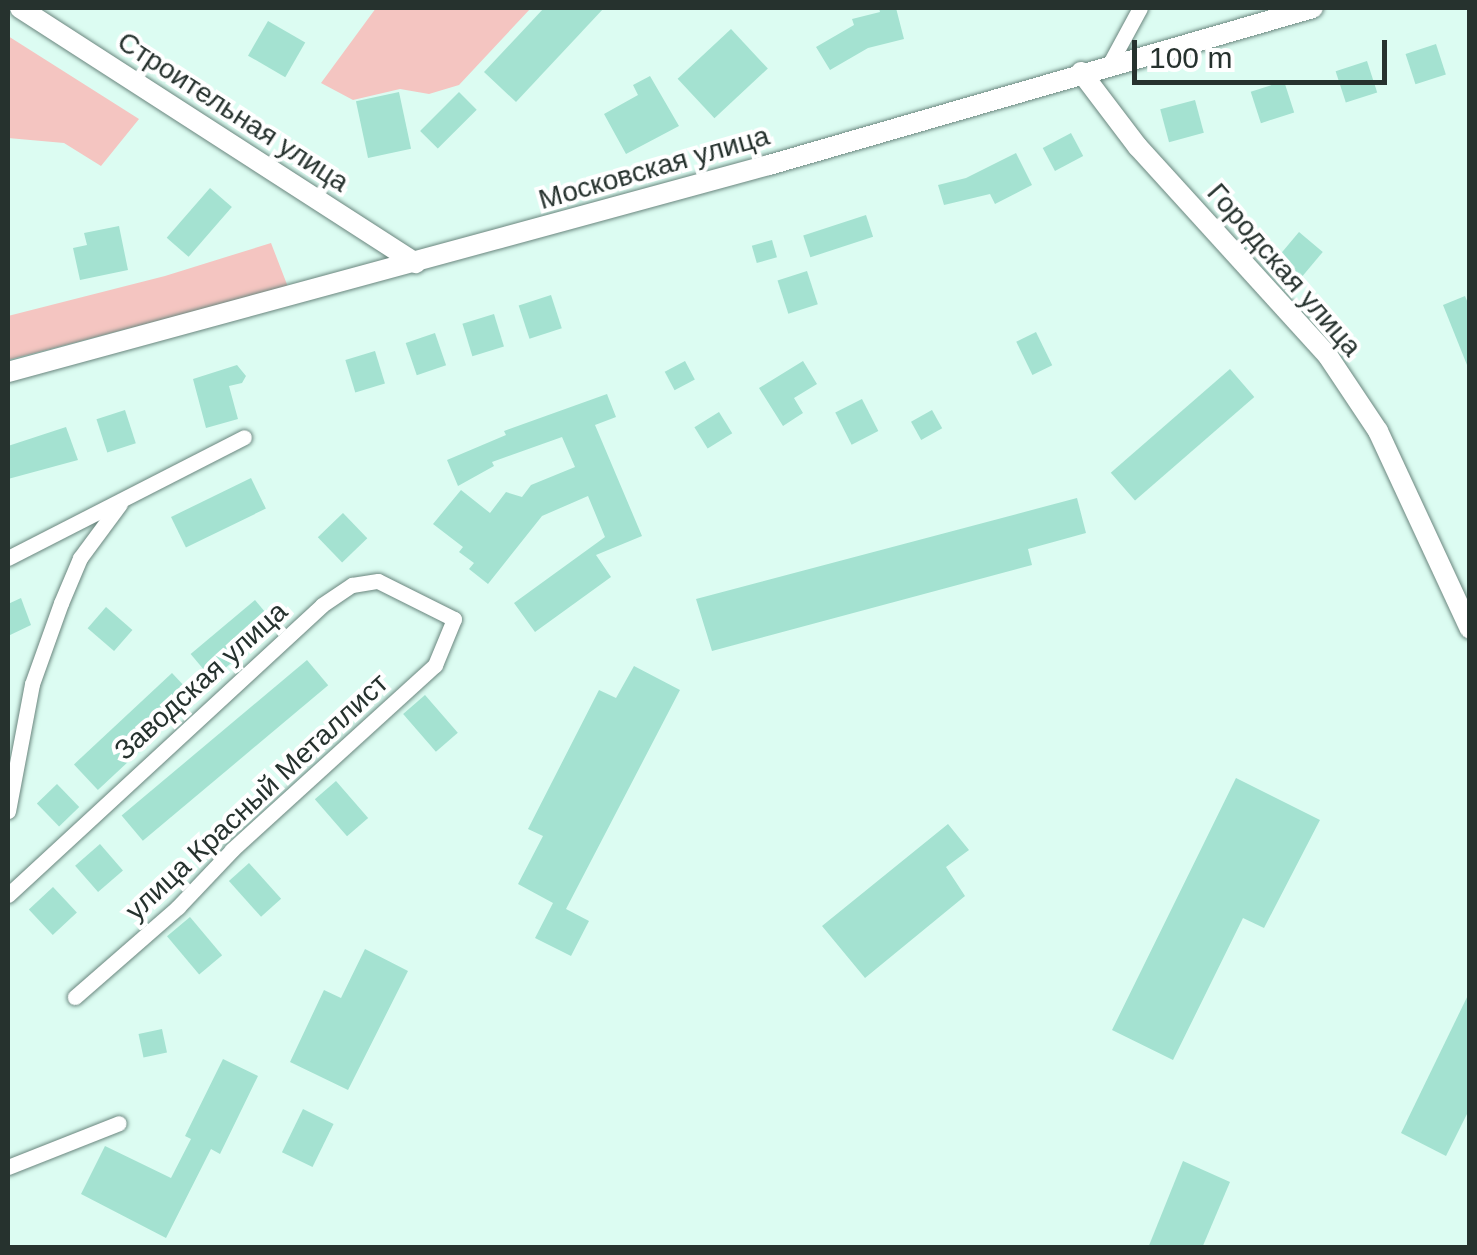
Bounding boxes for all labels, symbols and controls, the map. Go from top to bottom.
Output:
scale bar [1137,20,1392,82]
street label: Строительная улица [111,25,355,199]
text: 100 m [1149,41,1232,74]
street label: Московская улица [535,119,773,217]
street label: Городская улица [1200,177,1368,363]
street label: Заводская улица [108,595,294,767]
street label: улица Красный Металлист [119,666,395,928]

